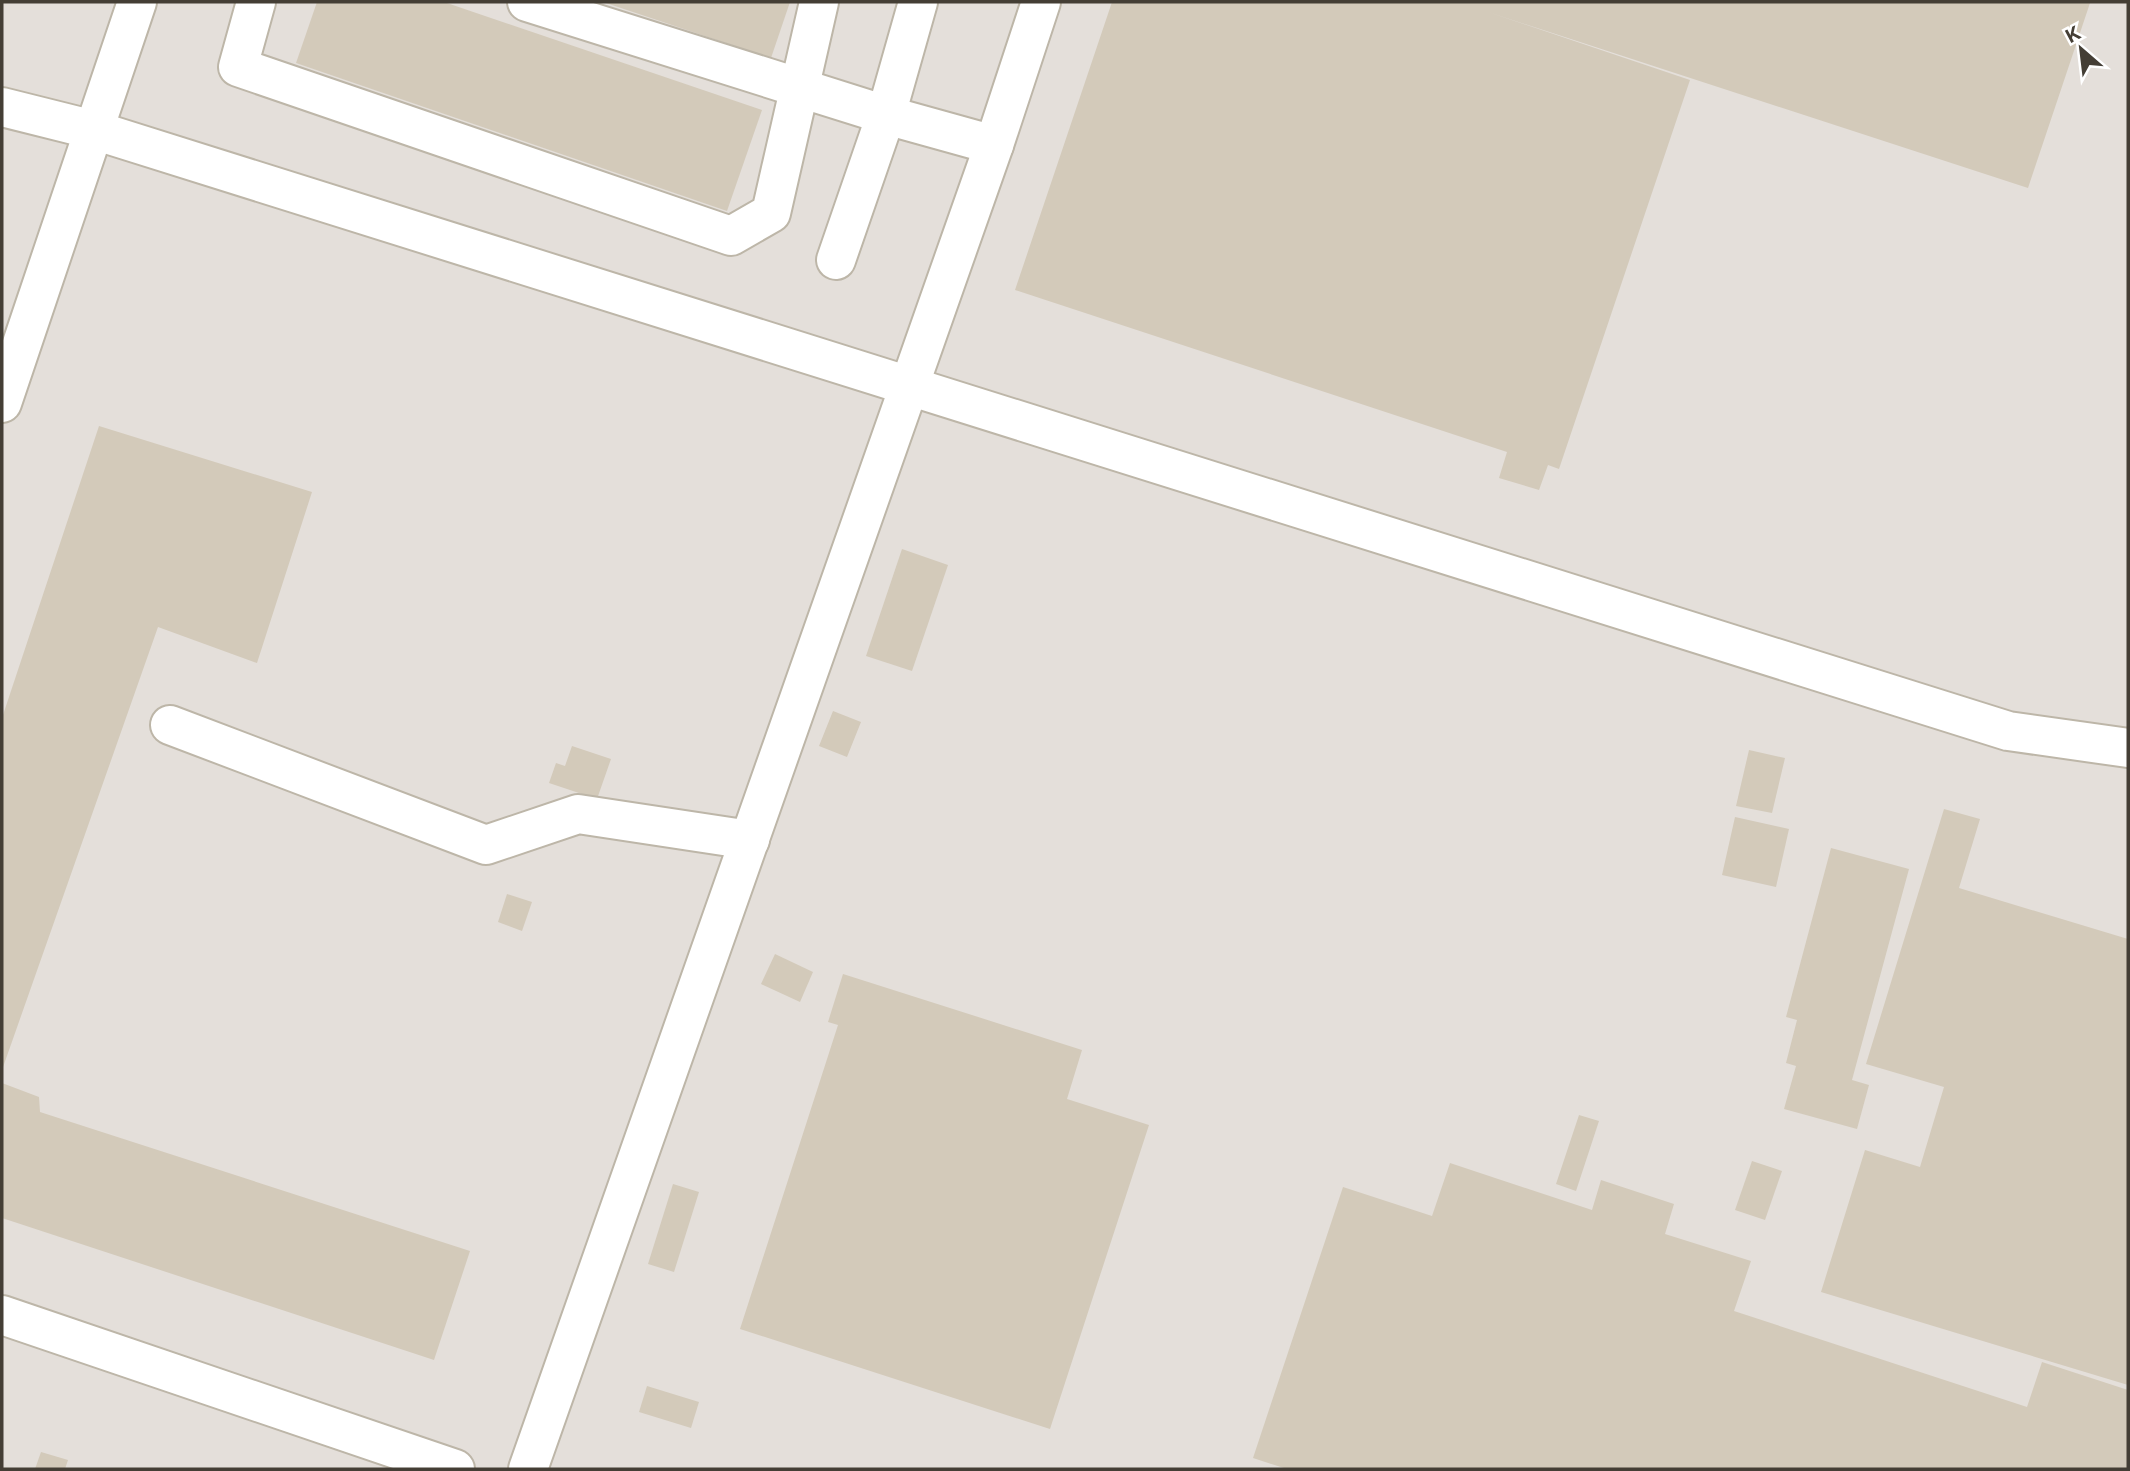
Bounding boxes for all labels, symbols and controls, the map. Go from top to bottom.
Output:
north arrow [2046,14,2116,84]
text: K [2062,21,2085,48]

